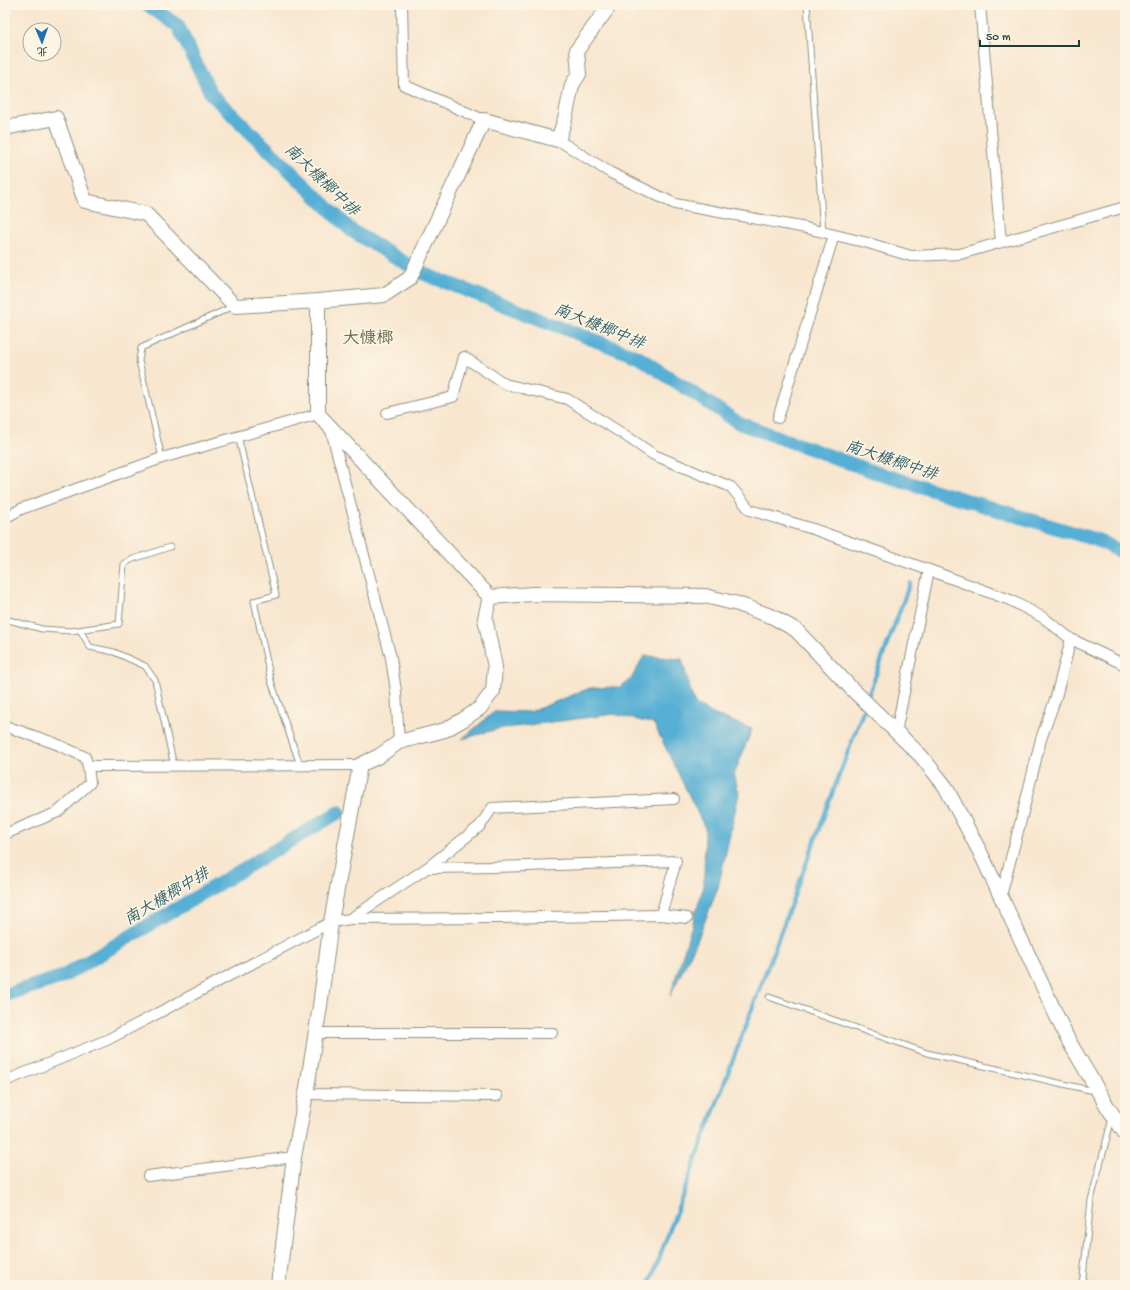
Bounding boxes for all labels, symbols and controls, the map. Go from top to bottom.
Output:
north arrow [22,22,62,62]
scale bar [980,22,1079,48]
text: 50 m [986,31,1011,45]
text: 北 [37,44,48,56]
water label: 南大槺榔中排 [279,140,365,223]
water label: 南大槺榔中排 [551,300,649,356]
district label: 大慷榔 [343,328,394,350]
water label: 南大槺榔中排 [842,437,942,487]
water label: 南大槺榔中排 [121,862,216,931]

